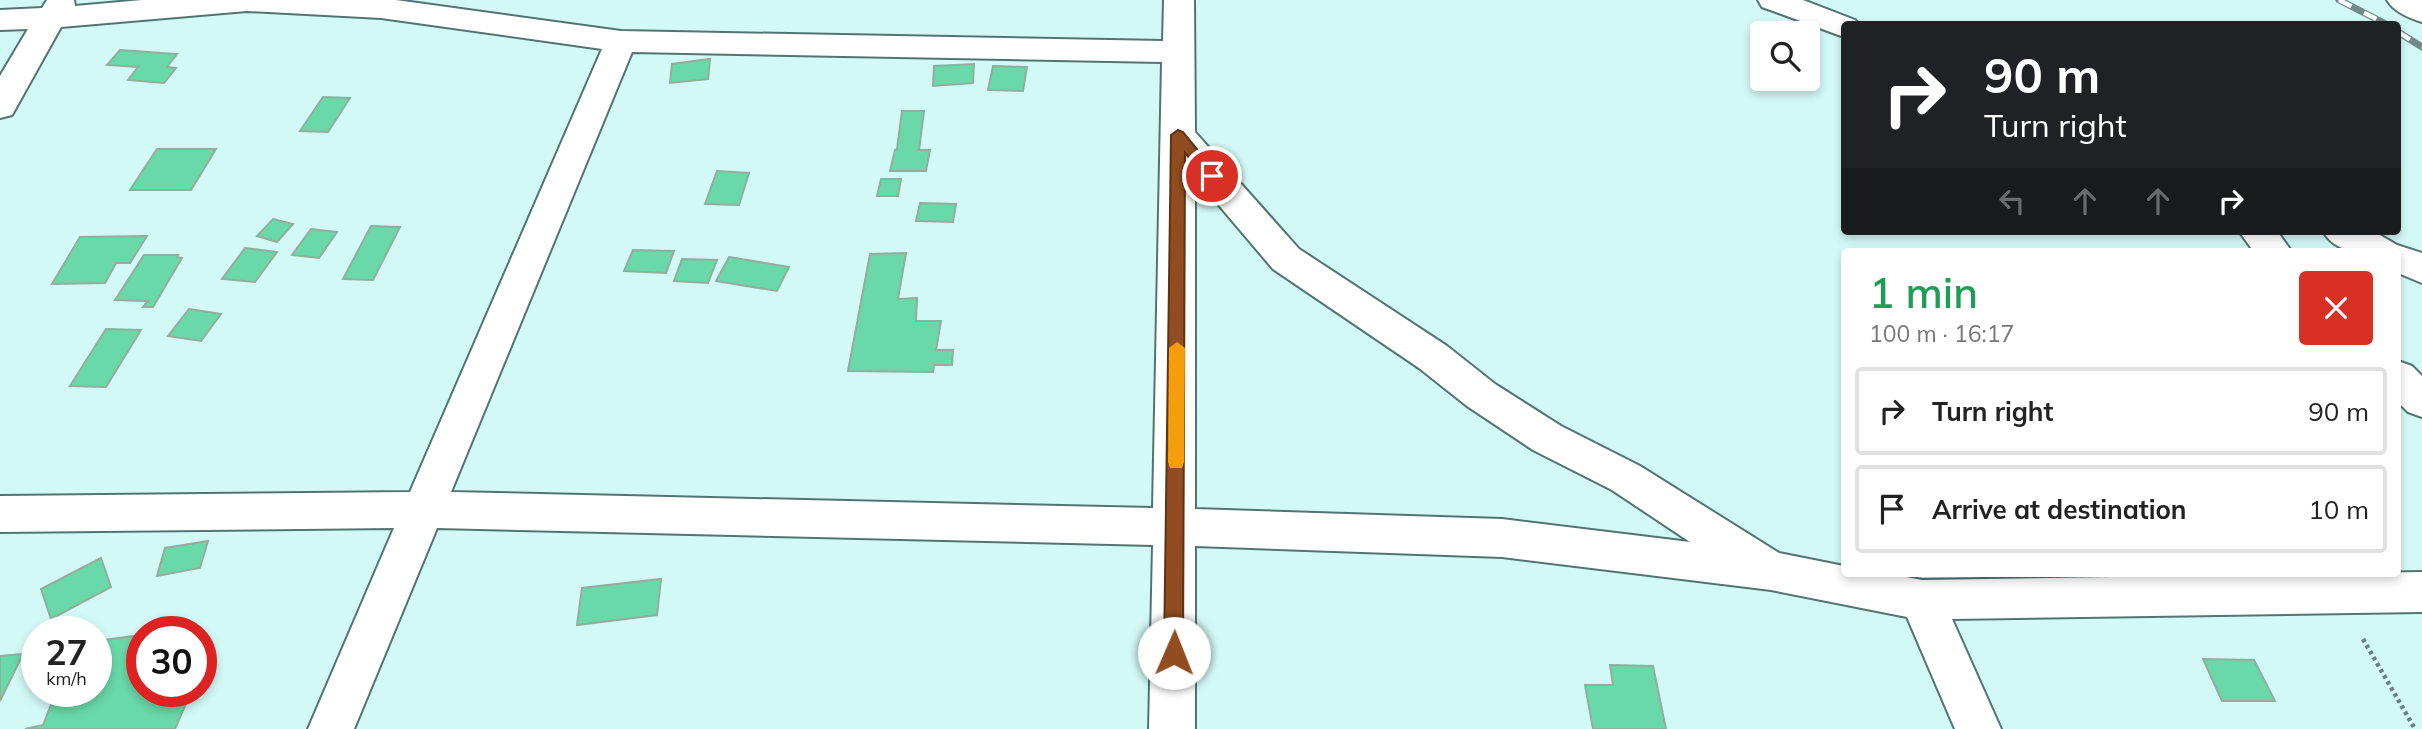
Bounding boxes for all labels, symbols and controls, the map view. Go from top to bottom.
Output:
map controls [1750,21,1820,91]
button: search [1750,21,1820,91]
text: 90 m [1984,44,2100,105]
icon: right [1869,49,1960,140]
text: Turn right [1984,105,2127,145]
pin [1182,146,1242,206]
icon: arrive [1193,157,1231,195]
icon: left [1993,182,2031,220]
icon: ahead [2066,182,2104,220]
icon: ahead [2139,182,2177,220]
icon: right [2212,182,2250,220]
text: 1 min [1869,266,1978,319]
button: close [2299,271,2373,345]
text: 100 m · 16:17 [1869,319,2014,348]
icon: right [1873,392,1911,430]
text: Turn right [1932,395,2053,428]
text: 90 m [2308,395,2369,428]
icon: arrive [1873,490,1911,528]
text: Arrive at destination [1932,493,2187,526]
text: 10 m [2308,493,2369,526]
speed limit sign: 30 [126,616,217,707]
position arrow [1137,616,1211,690]
text: 27 [45,630,88,674]
text: km/h [46,667,87,690]

